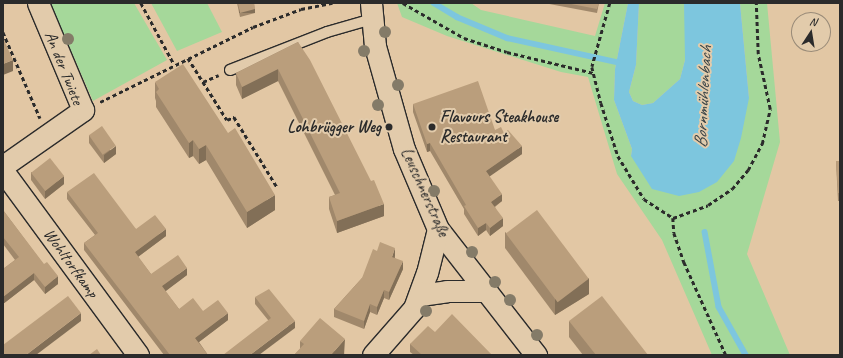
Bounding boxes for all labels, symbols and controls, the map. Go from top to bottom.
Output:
north arrow [791,12,831,52]
text: N [808,14,818,29]
street label: An der Twiete [40,28,88,108]
water label: Bornmühlenbach [690,46,716,148]
place label: Flavours Steakhouse Restaurant [440,107,558,147]
place label: Lohbrügger Weg [287,117,381,137]
marker: Lohbrügger Weg [384,122,394,132]
marker: Flavours Steakhouse Restaurant [427,122,437,132]
street label: Leuschnerstraße [396,144,454,240]
street label: Wohltorfkamp [39,224,103,302]

